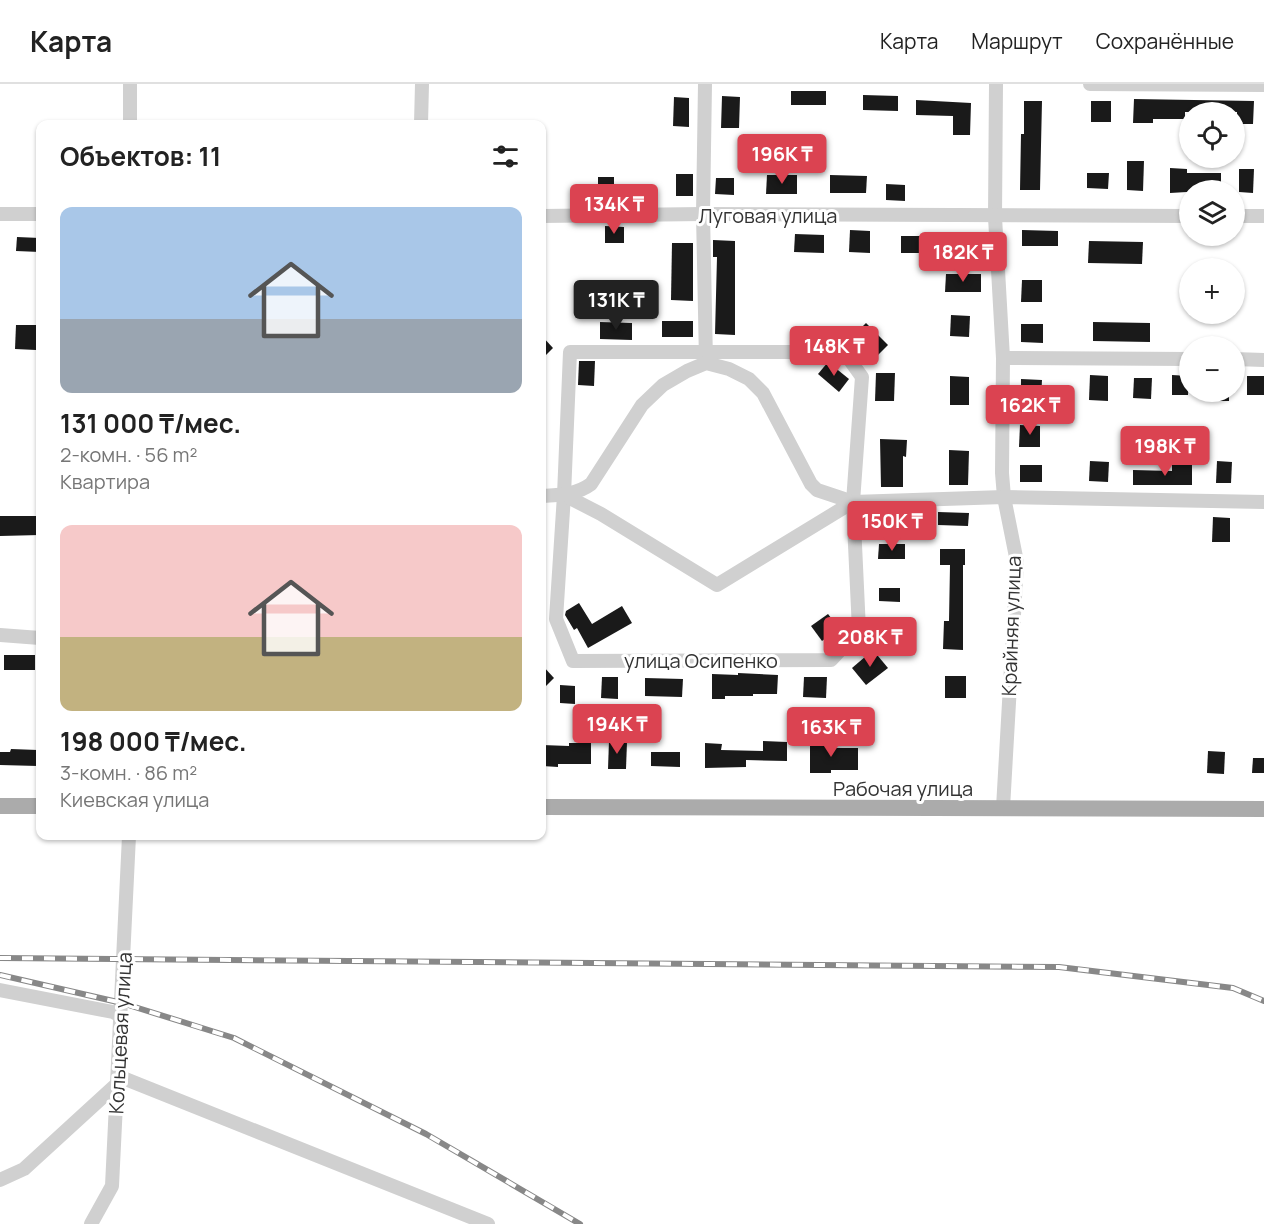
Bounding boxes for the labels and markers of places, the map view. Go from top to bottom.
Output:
pin: 196K ₸ [733,134,831,185]
pin: 134K ₸ [565,184,663,235]
pin: 182K ₸ [914,232,1012,283]
pin: 131K ₸ [567,280,665,331]
pin: 148K ₸ [785,326,883,377]
pin: 162K ₸ [981,385,1079,436]
pin: 198K ₸ [1116,426,1214,477]
pin: 150K ₸ [843,501,941,552]
pin: 208K ₸ [821,617,919,668]
pin: 194K ₸ [568,704,666,755]
pin: 163K ₸ [782,707,880,758]

